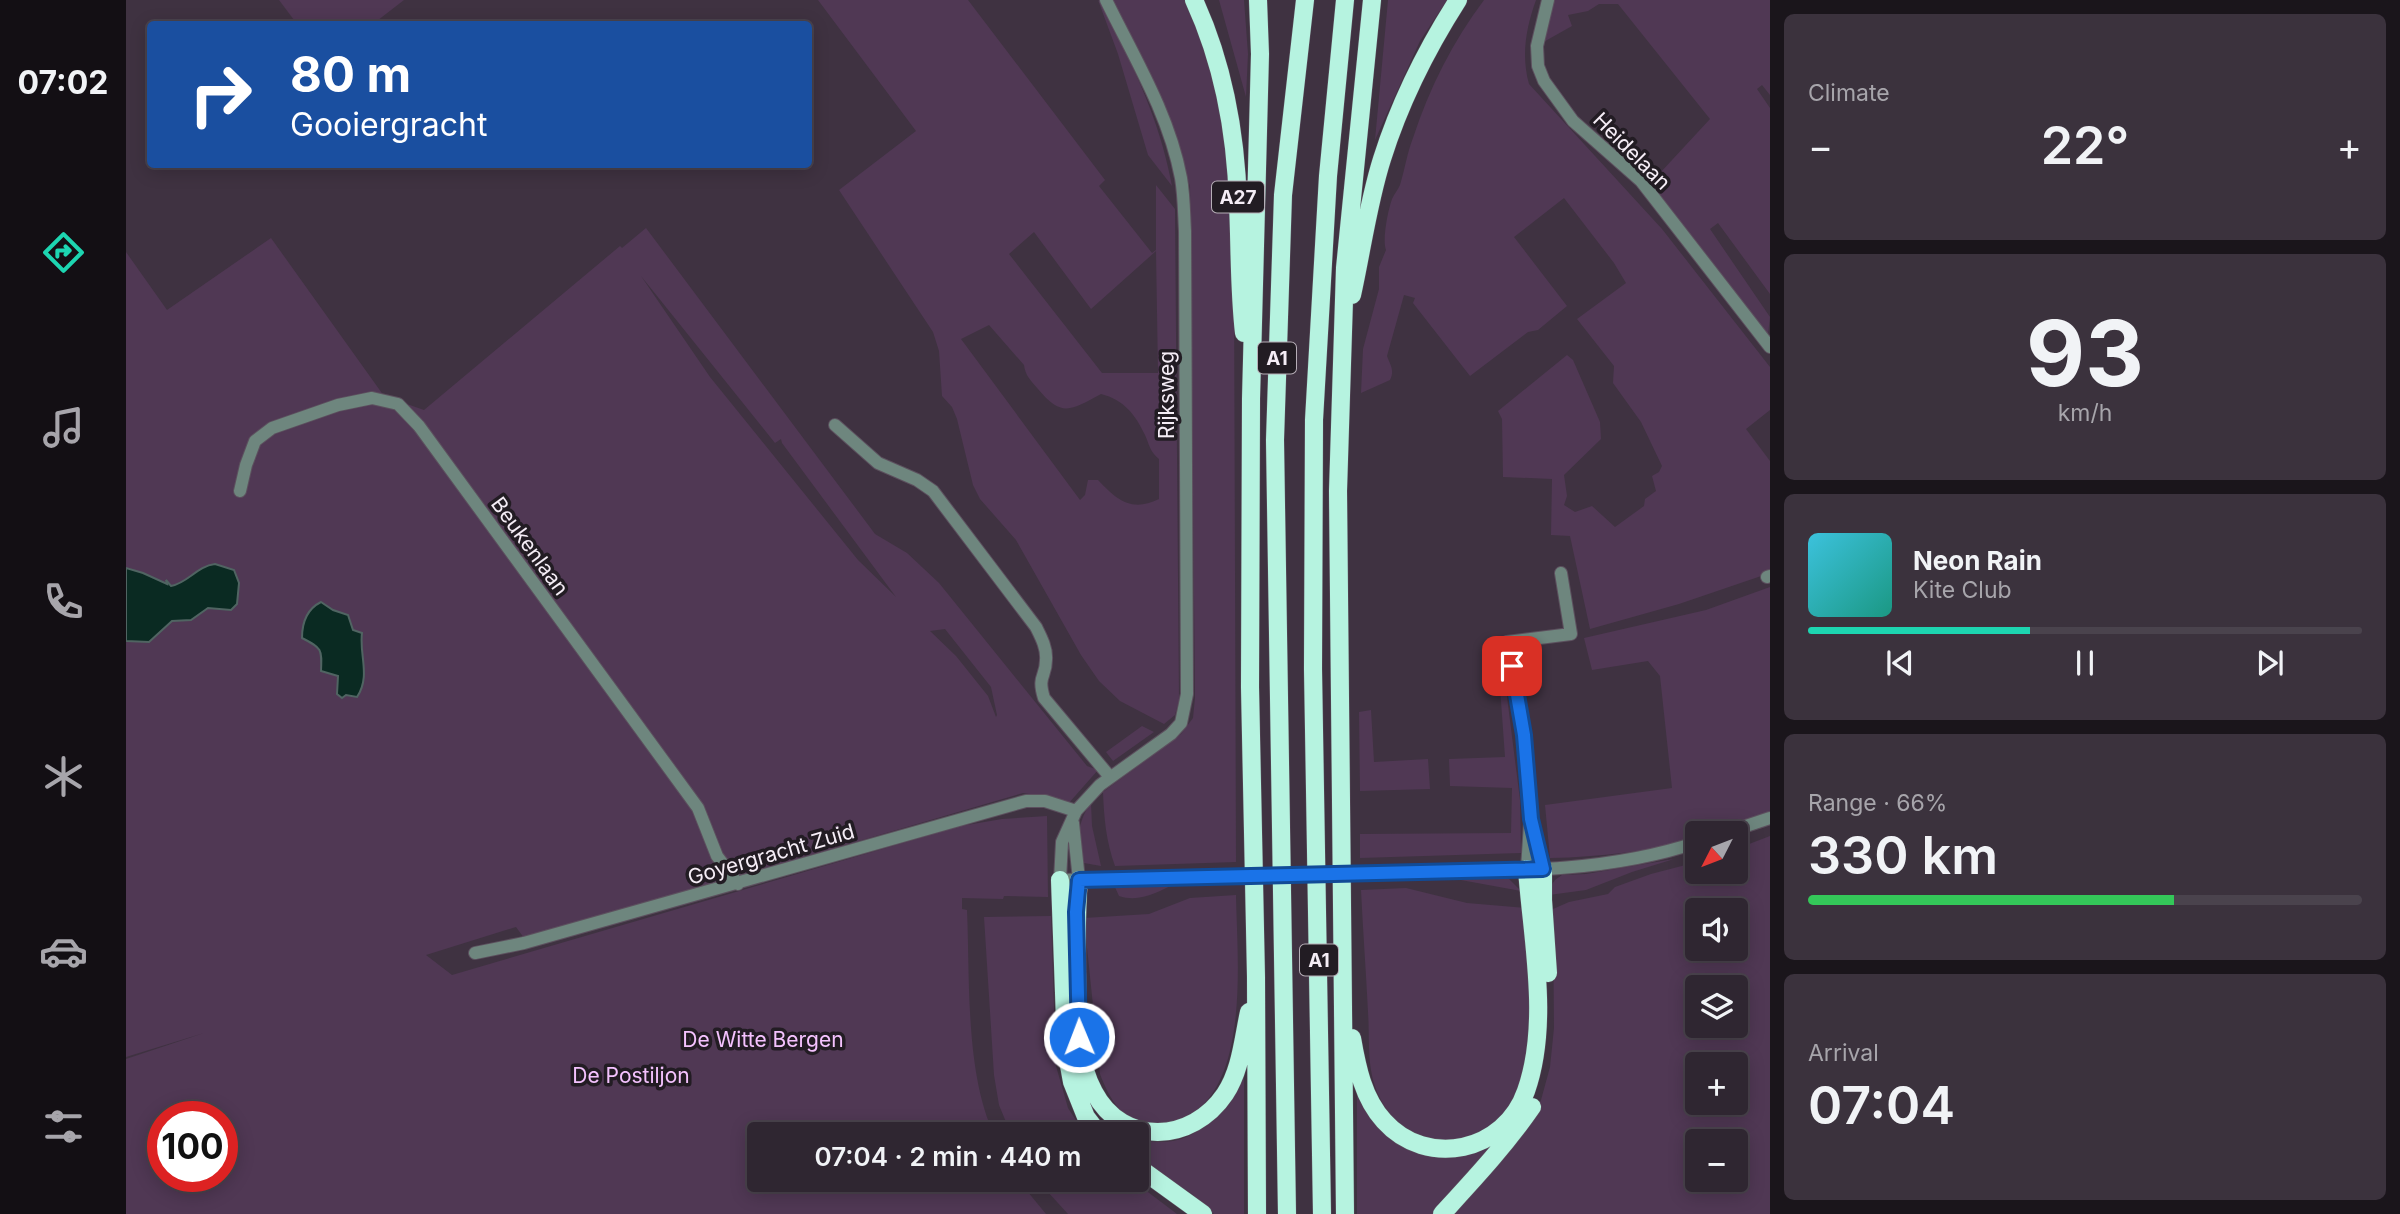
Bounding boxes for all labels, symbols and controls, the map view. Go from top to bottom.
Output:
text: 80 m [290,45,411,104]
icon: right [175,49,266,140]
text: 07:02 [18,63,108,102]
text: Climate [1808,79,1890,107]
text: Gooiergracht [290,105,487,144]
street label: Heidelaan [1588,107,1676,195]
text: 22° [2041,114,2129,177]
text: − [1808,123,1833,169]
text: + [2337,123,2362,169]
road number: A27 [1212,182,1264,212]
icon: directions [39,228,88,277]
text: 93 [2026,298,2144,408]
road number: A1 [1258,342,1296,374]
street label: Rijksweg [1154,351,1179,439]
text: km/h [2058,399,2112,427]
icon: music [39,403,88,452]
street label: Beukenlaan [486,492,574,600]
text: Neon Rain [1913,545,2042,576]
text: Kite Club [1913,576,2012,604]
icon: phone [39,577,88,626]
pin [1482,636,1542,696]
icon: previous [1881,644,1919,682]
icon: pause [2066,644,2104,682]
icon: next [2251,644,2289,682]
icon: arrive [1493,647,1531,685]
icon: climate [39,752,88,801]
text: Range · 66% [1808,789,1947,817]
street label: Goyergracht Zuid [685,818,857,890]
north arrow [1685,821,1748,884]
map controls [1685,821,1748,1192]
text: 330 km [1808,824,1998,887]
button: sound [1685,898,1748,961]
icon: car [39,927,88,976]
road number: A1 [1300,944,1338,976]
button: layers [1685,975,1748,1038]
position arrow [1042,1000,1116,1074]
park label: De Witte Bergen [682,1027,844,1052]
text: Arrival [1808,1039,1879,1067]
button: + [1685,1052,1748,1115]
park label: De Postiljon [572,1063,690,1088]
text: 07:04 [1808,1074,1955,1137]
speed limit sign: 100 [147,1101,238,1192]
icon: filters [39,1102,88,1151]
button: − [1685,1129,1748,1192]
text: 07:04 · 2 min · 440 m [815,1141,1081,1172]

